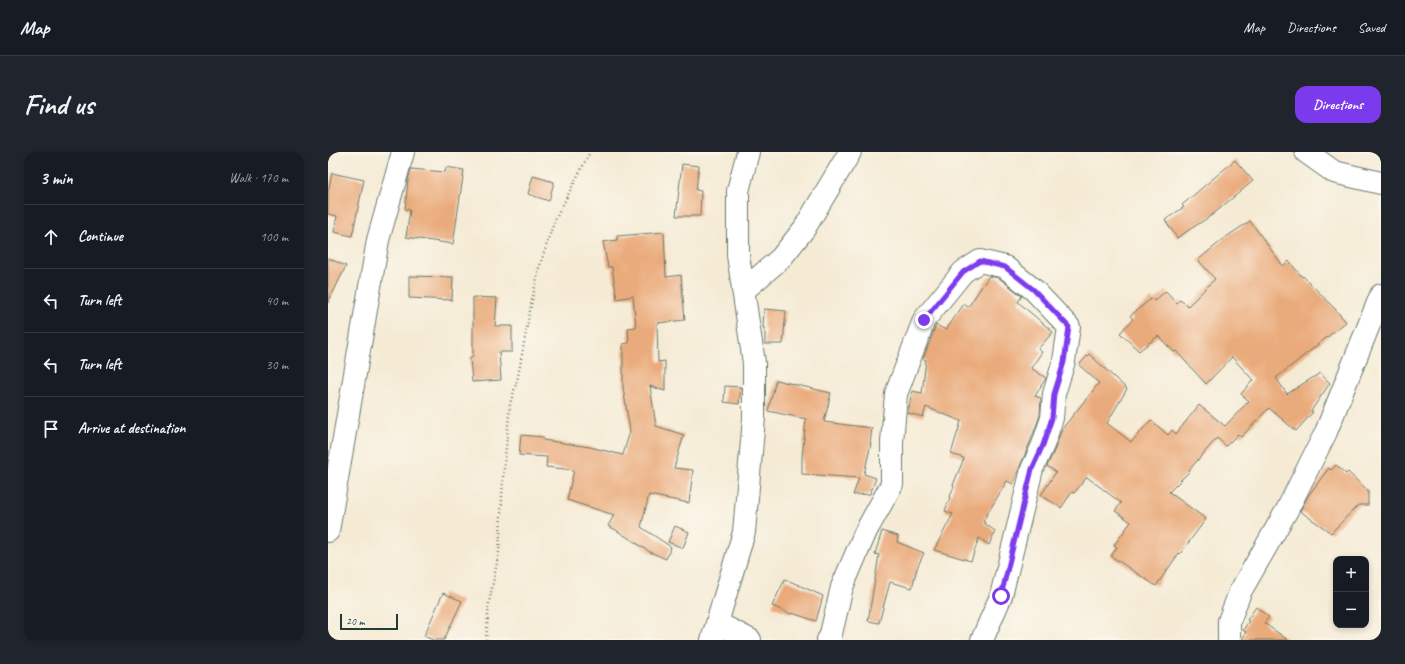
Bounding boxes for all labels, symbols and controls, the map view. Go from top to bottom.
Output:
text: Map [20,16,50,40]
text: Map [1244,19,1265,36]
text: Directions [1287,19,1336,36]
text: Saved [1358,19,1385,36]
button: Directions [1295,86,1381,123]
text: Find us [24,87,94,122]
text: 3 min [40,168,73,189]
text: Walk · 170 m [229,170,288,186]
icon: ahead [40,226,62,248]
text: Continue [78,227,123,246]
text: 100 m [260,229,288,245]
icon: left [40,290,62,312]
text: Turn left [78,291,121,310]
text: 40 m [266,293,288,309]
route end [915,311,933,329]
icon: left [40,354,62,376]
text: Turn left [78,355,121,374]
text: 30 m [266,357,288,373]
icon: arrive [40,418,62,440]
text: Arrive at destination [78,419,185,438]
map controls [1333,556,1369,628]
button: + [1333,556,1369,592]
route start [992,587,1010,605]
button: − [1333,592,1369,628]
scale bar [340,612,398,631]
text: 20 m [346,614,365,628]

